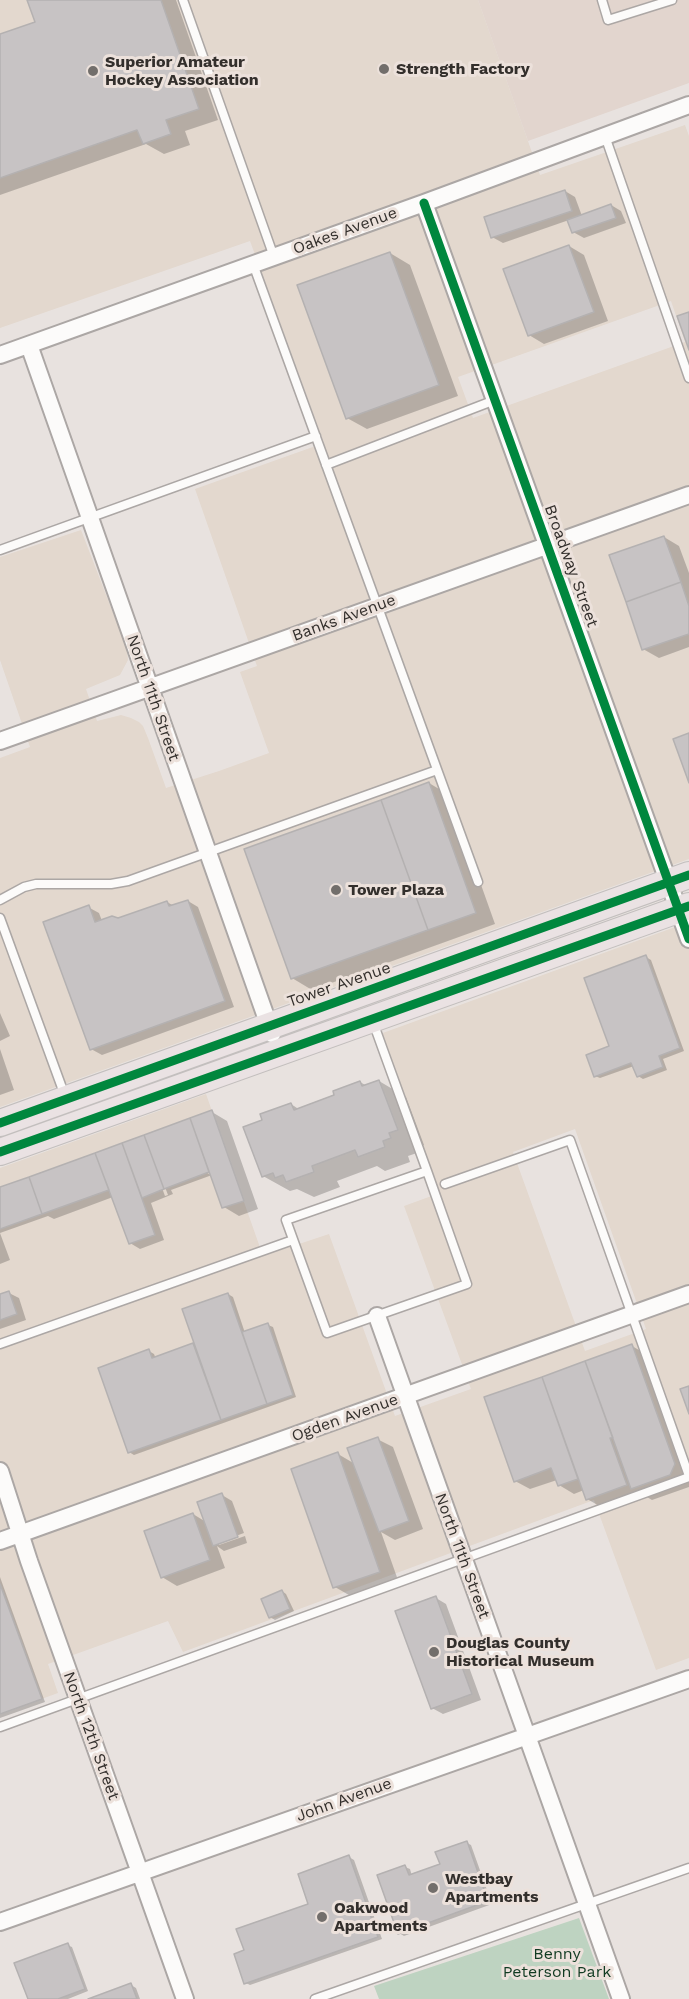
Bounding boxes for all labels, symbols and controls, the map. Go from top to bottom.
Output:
place label: Superior Amateur Hockey Association [105,52,259,90]
place label: Strength Factory [396,59,530,79]
marker: Strength Factory [377,62,391,76]
marker: Superior Amateur Hockey Association [86,64,100,78]
street label: Oakes Avenue [290,203,400,259]
street label: Broadway Street [540,502,602,630]
street label: Banks Avenue [290,590,398,646]
street label: North 11th Street [122,632,184,764]
place label: Tower Plaza [348,880,444,900]
marker: Tower Plaza [329,883,343,897]
street label: Tower Avenue [285,958,393,1012]
street label: Ogden Avenue [289,1390,401,1446]
street label: North 11th Street [430,1491,494,1621]
place label: Douglas County Historical Museum [446,1633,594,1671]
marker: Douglas County Historical Museum [427,1645,441,1659]
street label: North 12th Street [59,1669,123,1803]
street label: John Avenue [294,1774,394,1826]
place label: Westbay Apartments [445,1869,538,1907]
marker: Westbay Apartments [426,1881,440,1895]
place label: Oakwood Apartments [334,1898,427,1936]
marker: Oakwood Apartments [315,1910,329,1924]
park label: Benny Peterson Park [503,1944,611,1982]

